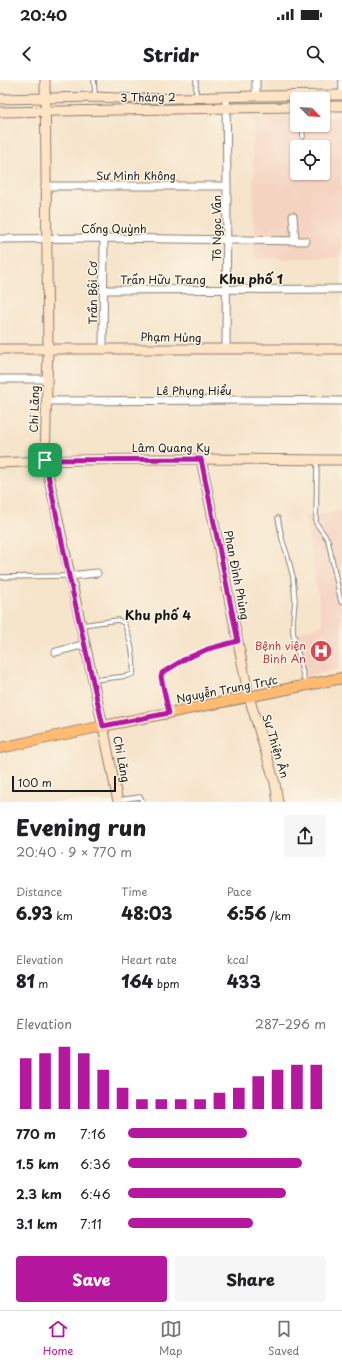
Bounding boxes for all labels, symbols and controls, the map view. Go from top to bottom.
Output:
text: 20:40 [20,3,67,26]
text: Stridr [143,41,199,68]
icon: back [16,43,38,65]
icon: search [304,43,326,65]
street label: 3 Tháng 2 [120,88,176,106]
north arrow [290,92,330,132]
map controls [290,92,330,180]
button: locate [290,140,330,180]
street label: Sư Minh Không [96,167,176,184]
street label: Tô Ngọc Vân [208,195,225,261]
street label: Cống Quỳnh [81,220,147,237]
street label: Trần Bội Cơ [84,261,101,325]
district label: Khu phố 1 [219,269,283,288]
street label: Trần Hữu Trang [120,271,206,288]
street label: Phạm Hùng [140,328,202,346]
street label: Lê Phụng Hiểu [156,382,232,399]
street label: Chi Lăng [25,385,43,433]
street label: Lâm Quang Ky [132,439,210,456]
pin [28,443,62,477]
icon: arrive [34,449,56,471]
street label: Phan Đình Phùng [220,529,254,621]
district label: Khu phố 4 [125,605,191,624]
place label: Bệnh viện Bình An [255,637,306,667]
hospital icon: Bệnh viện Bình An [308,638,334,664]
street label: Nguyễn Trung Trực [175,671,279,707]
street label: Sư Thiện Ân [258,712,294,780]
street label: Chi Lăng [109,734,135,784]
scale bar [12,774,116,793]
text: 100 m [18,774,52,791]
text: Evening run [16,810,146,843]
button: share [284,815,326,857]
text: 20:40 · 9 × 770 m [16,842,132,861]
text: Distance [16,883,62,900]
text: Time [121,883,147,900]
text: Pace [227,883,251,900]
text: 6.93 [16,900,53,926]
text: 48:03 [121,900,172,926]
text: 6:56 [227,900,266,926]
text: km [53,907,73,924]
text: /km [266,907,291,924]
text: Elevation [16,951,63,968]
text: Heart rate [121,951,177,968]
text: kcal [227,951,249,968]
text: 81 [16,968,35,994]
text: 164 [121,968,153,994]
text: 433 [227,968,261,994]
text: m [35,975,48,992]
text: bpm [153,975,180,992]
text: Elevation [16,1014,72,1033]
text: 287–296 m [255,1014,326,1033]
text: 770 m [16,1124,56,1143]
text: 7:16 [80,1124,106,1143]
text: 1.5 km [16,1154,59,1173]
text: 6:36 [80,1154,111,1173]
text: 2.3 km [16,1184,62,1203]
text: 6:46 [80,1184,111,1203]
text: 3.1 km [16,1214,58,1233]
text: 7:11 [80,1214,102,1233]
button: Save [16,1256,167,1302]
button: Share [175,1256,326,1302]
tab: Home [43,1318,73,1359]
tab: Map [159,1318,182,1359]
tab: Saved [268,1318,299,1359]

